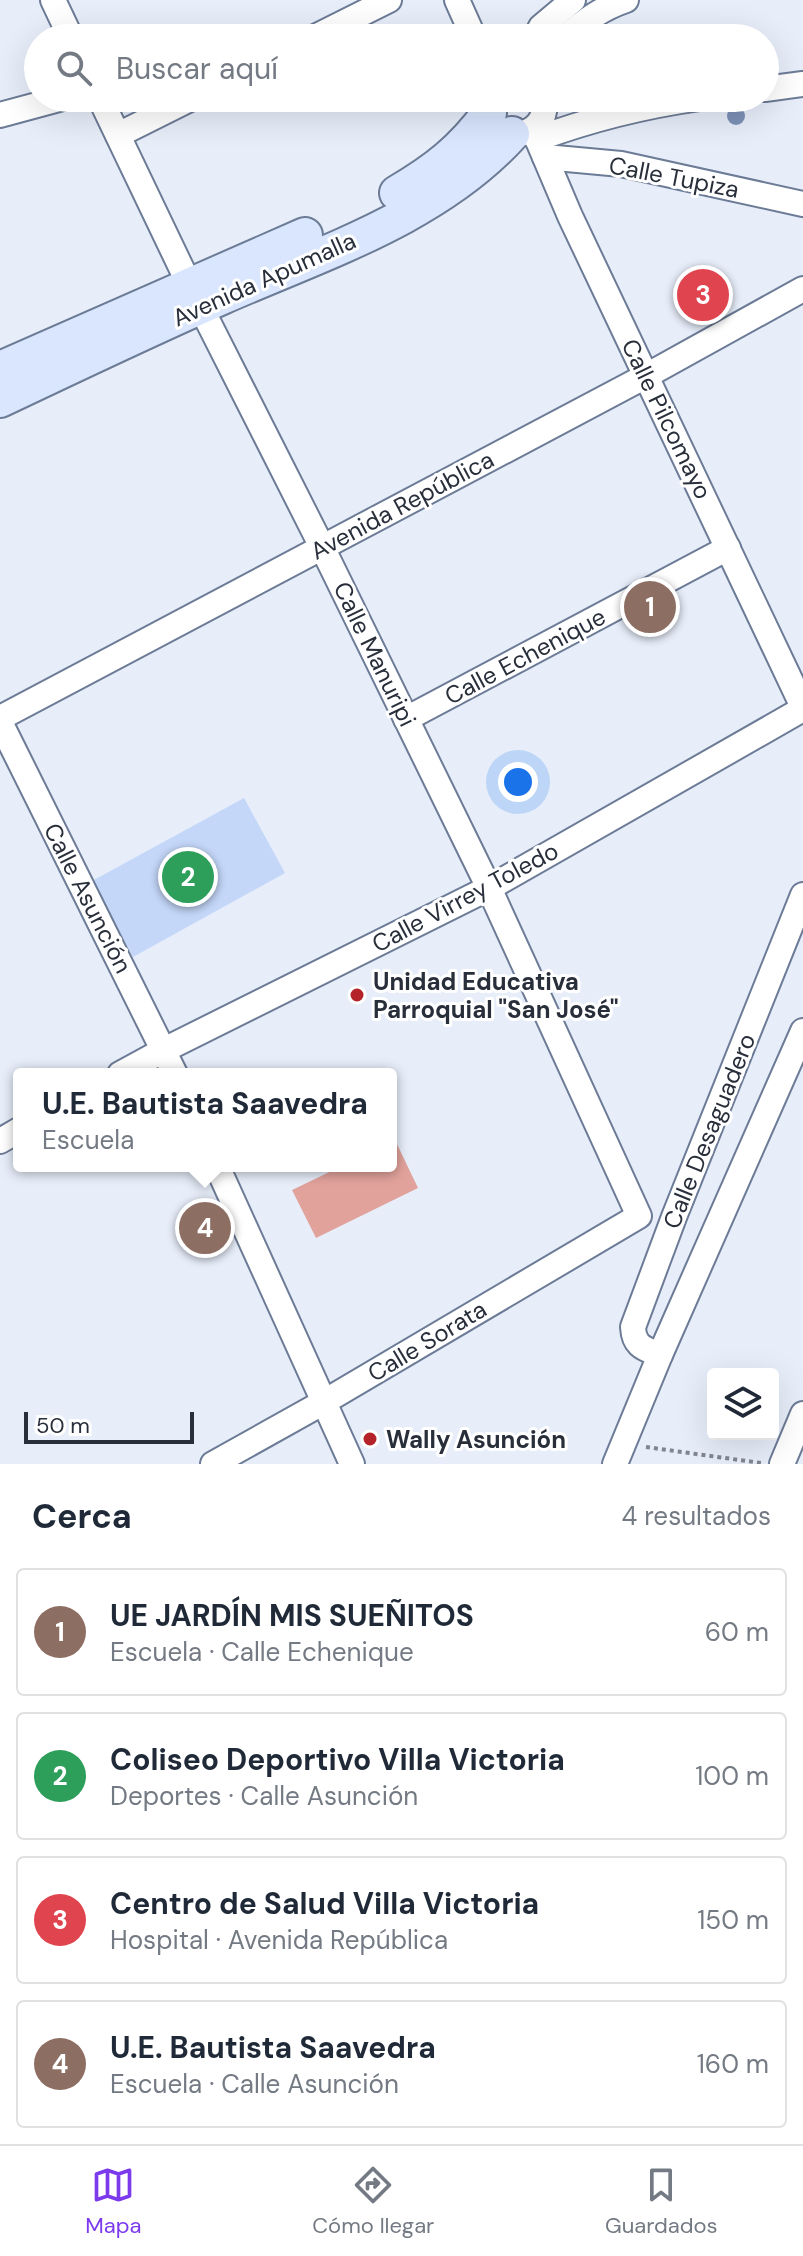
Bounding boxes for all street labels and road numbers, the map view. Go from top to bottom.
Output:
street label: Calle Tupiza [606,149,742,205]
street label: Avenida Apumalla [168,225,360,333]
street label: Calle Pilcomayo [615,334,719,504]
street label: Avenida República [305,444,499,566]
street label: Calle Manuripi [327,577,423,731]
street label: Calle Echenique [439,601,611,711]
street label: Calle Asunción [37,818,139,978]
street label: Calle Virrey Toledo [366,835,564,959]
street label: Calle Desaguadero [656,1029,762,1233]
street label: Calle Sorata [362,1293,492,1389]

